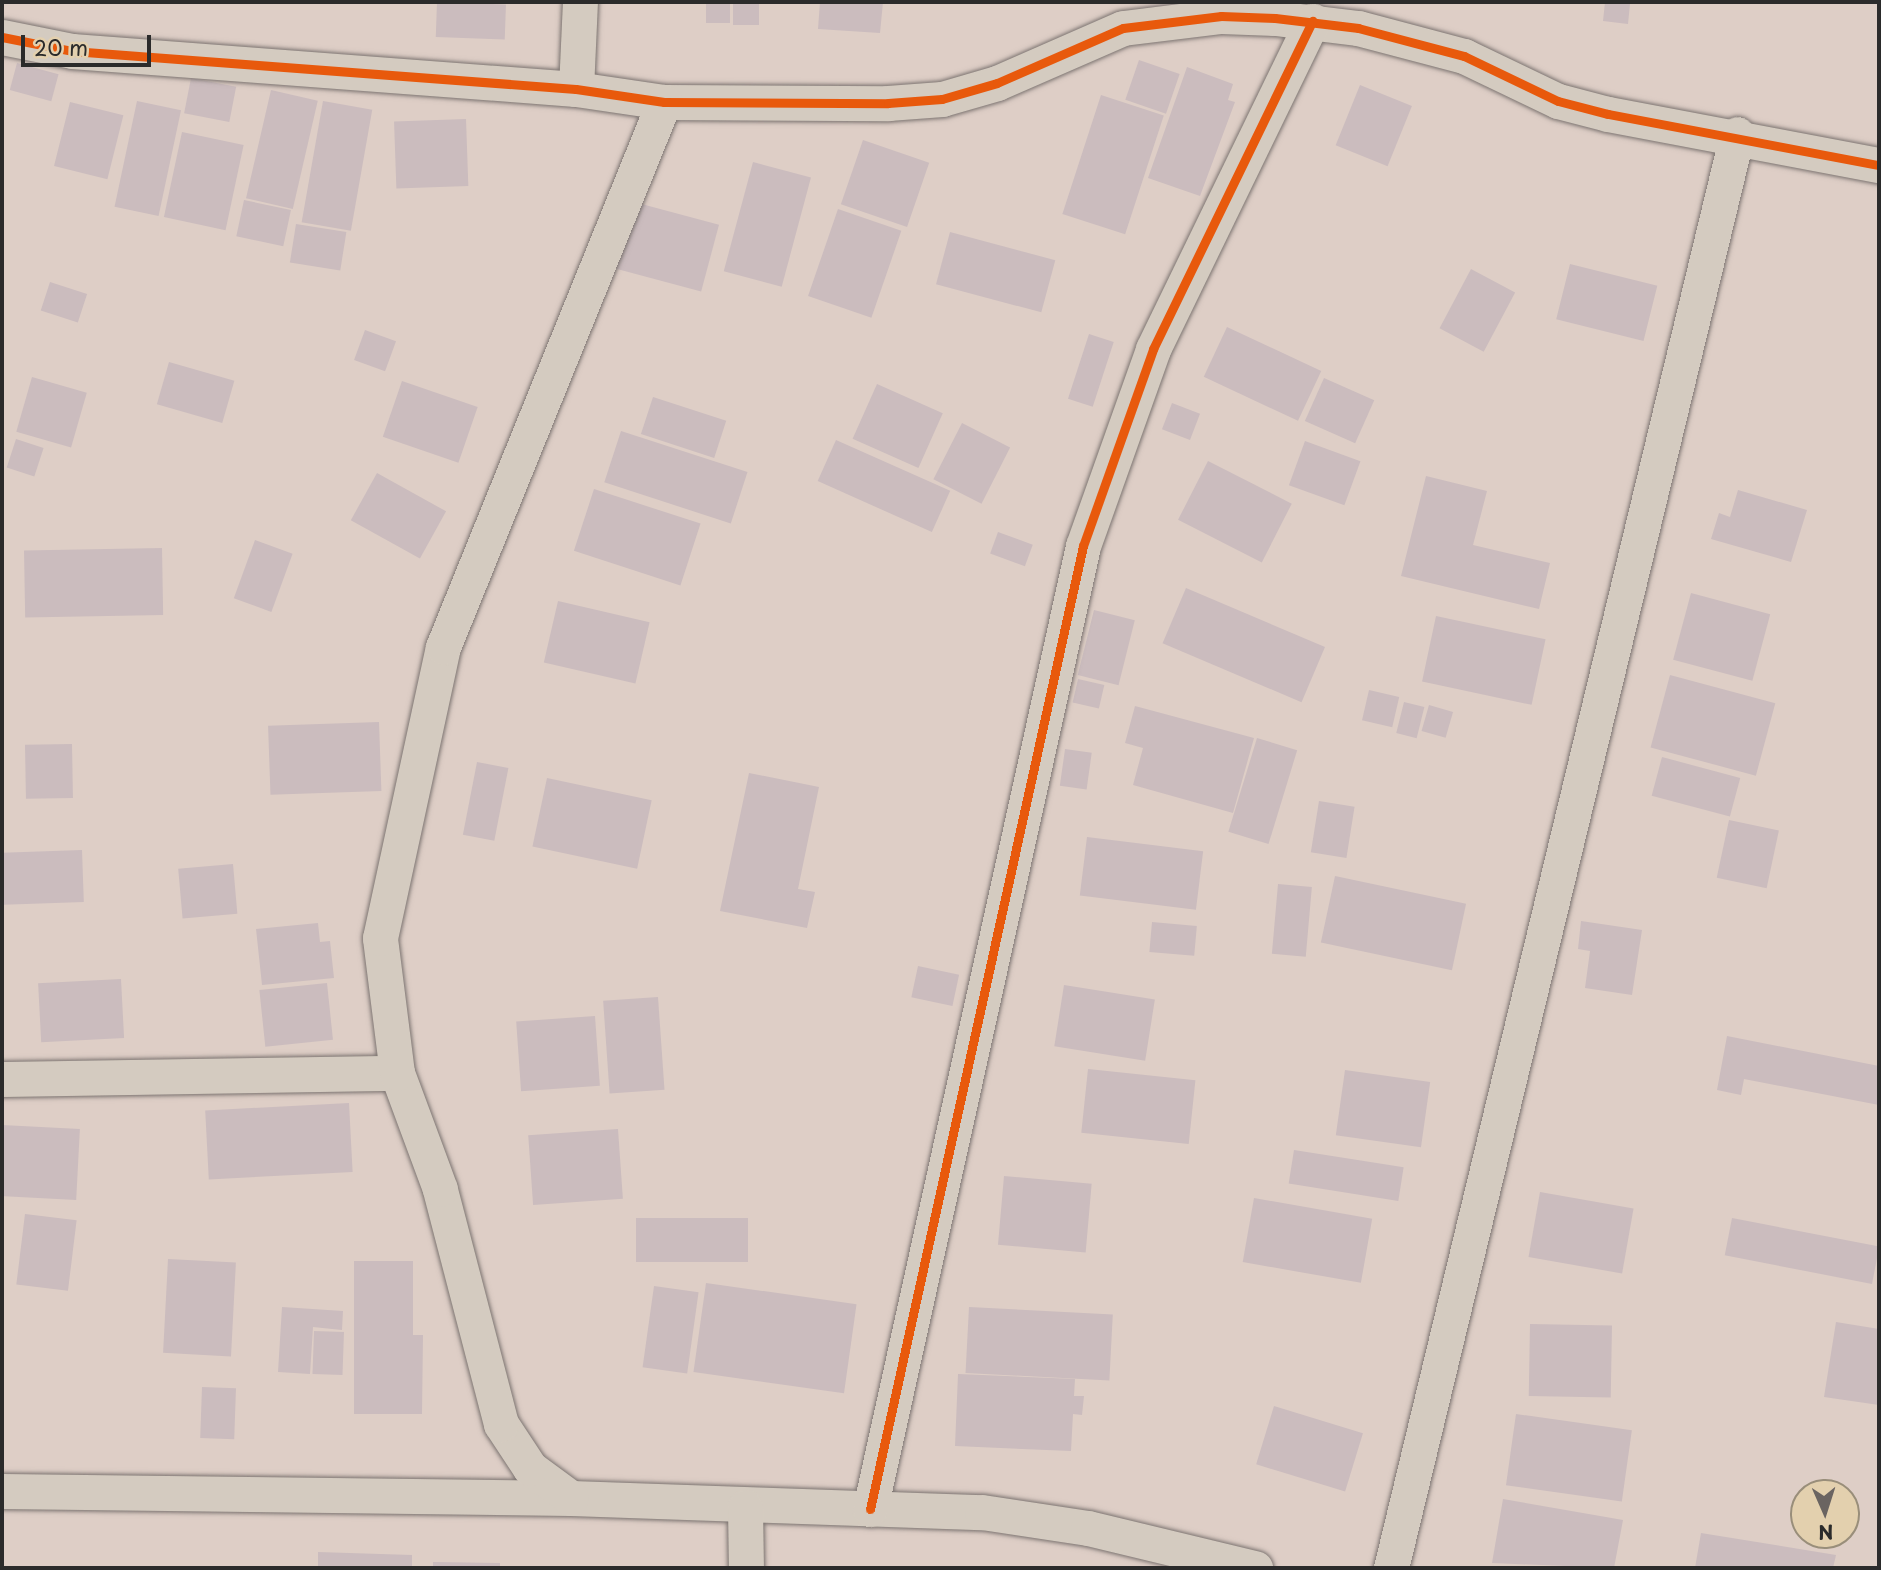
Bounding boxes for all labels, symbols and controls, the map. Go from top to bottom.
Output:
scale bar [24,21,154,65]
text: 20 m [34,31,88,63]
north arrow [1790,1479,1860,1549]
text: N [1818,1519,1834,1547]

